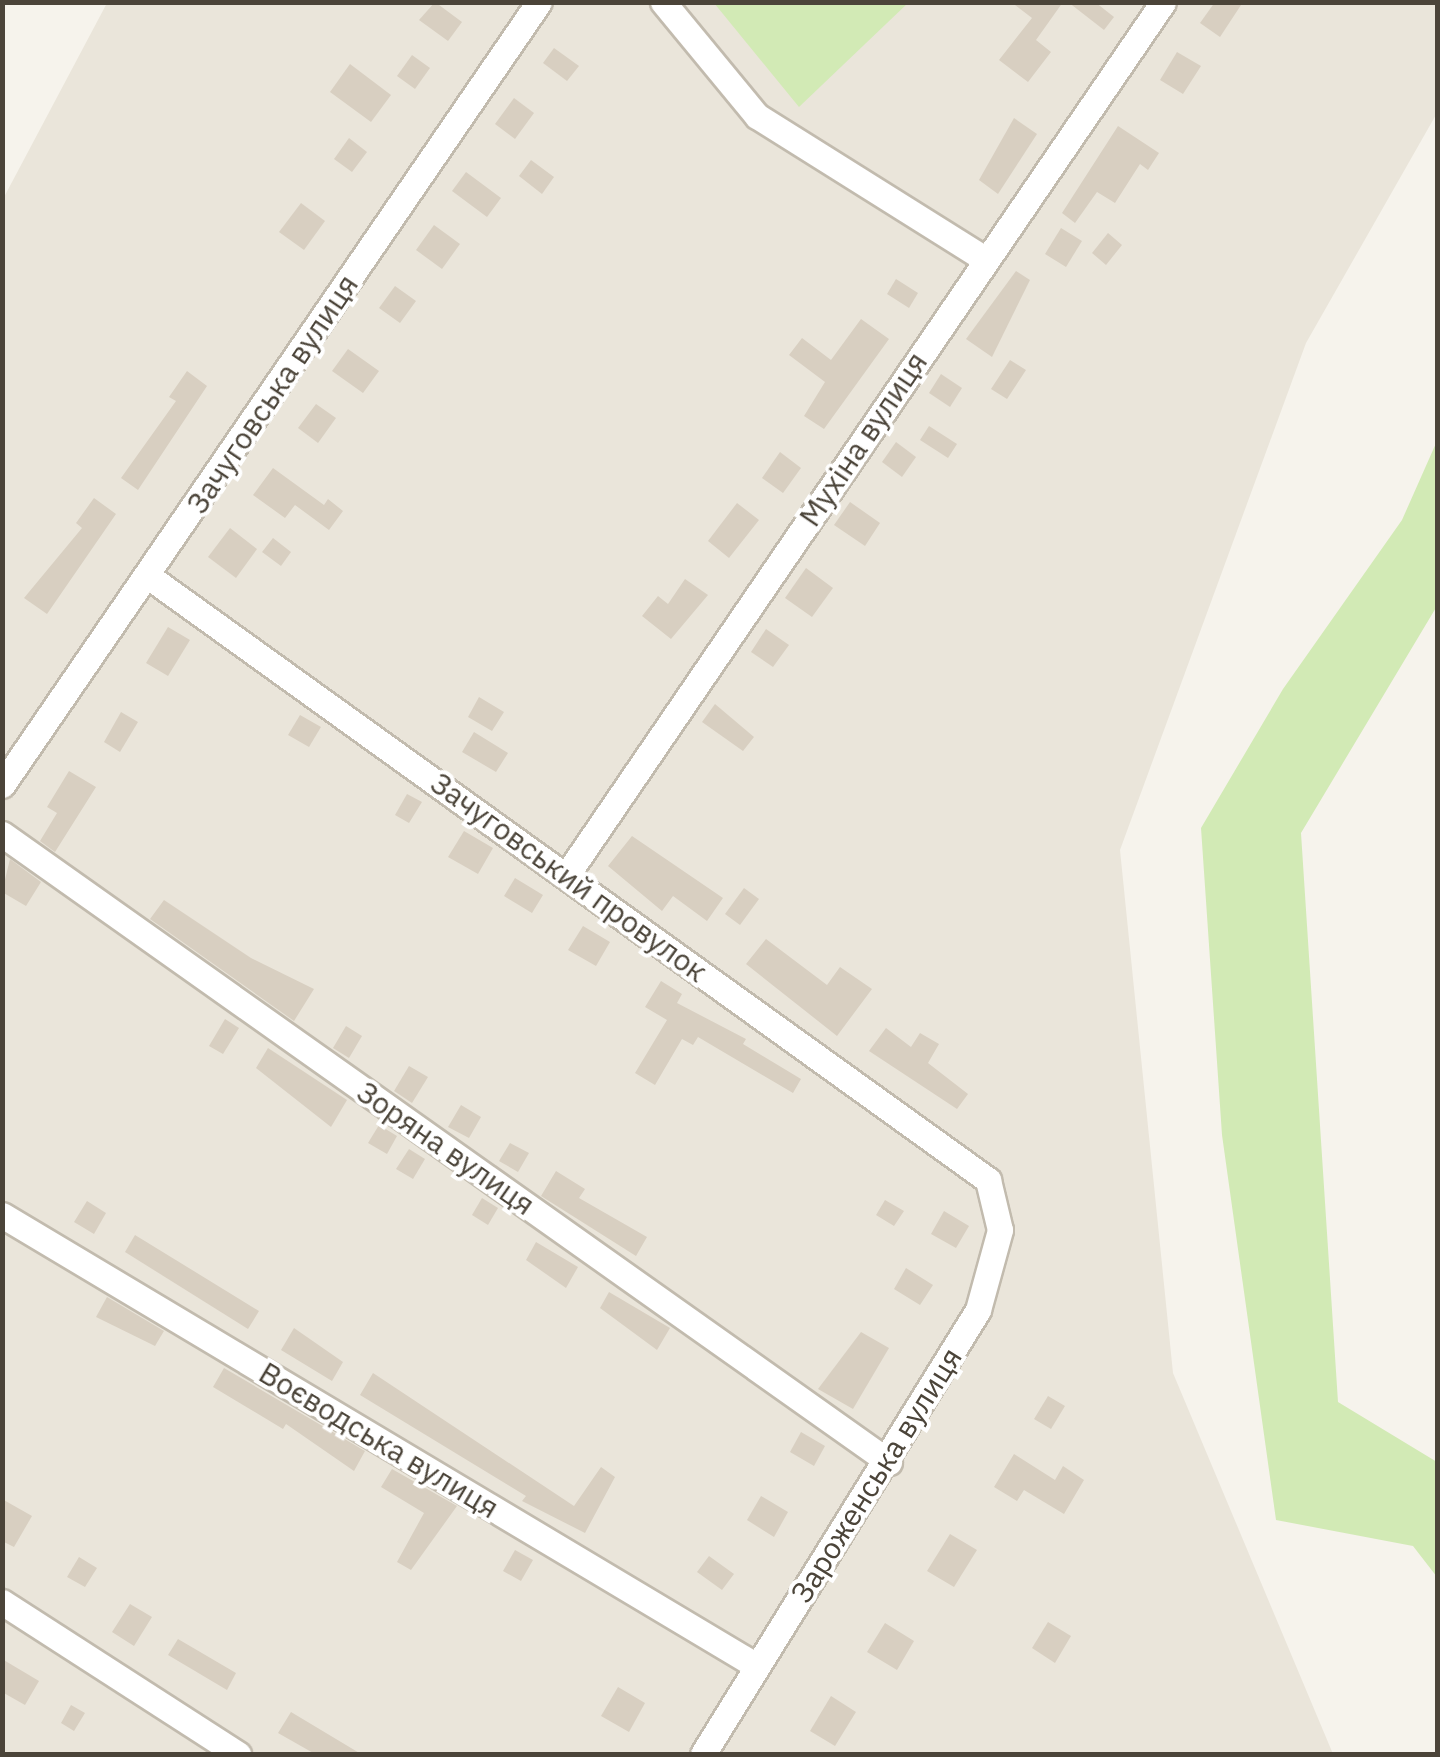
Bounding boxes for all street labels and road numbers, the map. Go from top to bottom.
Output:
street label: Зачуговська вулиця [179,268,365,520]
street label: Мухіна вулиця [791,345,935,533]
street label: Зачуговський провулок [424,765,714,989]
street label: Зоряна вулиця [350,1073,542,1223]
street label: Зароженська вулиця [783,1341,969,1609]
street label: Воєводська вулиця [253,1354,505,1526]

